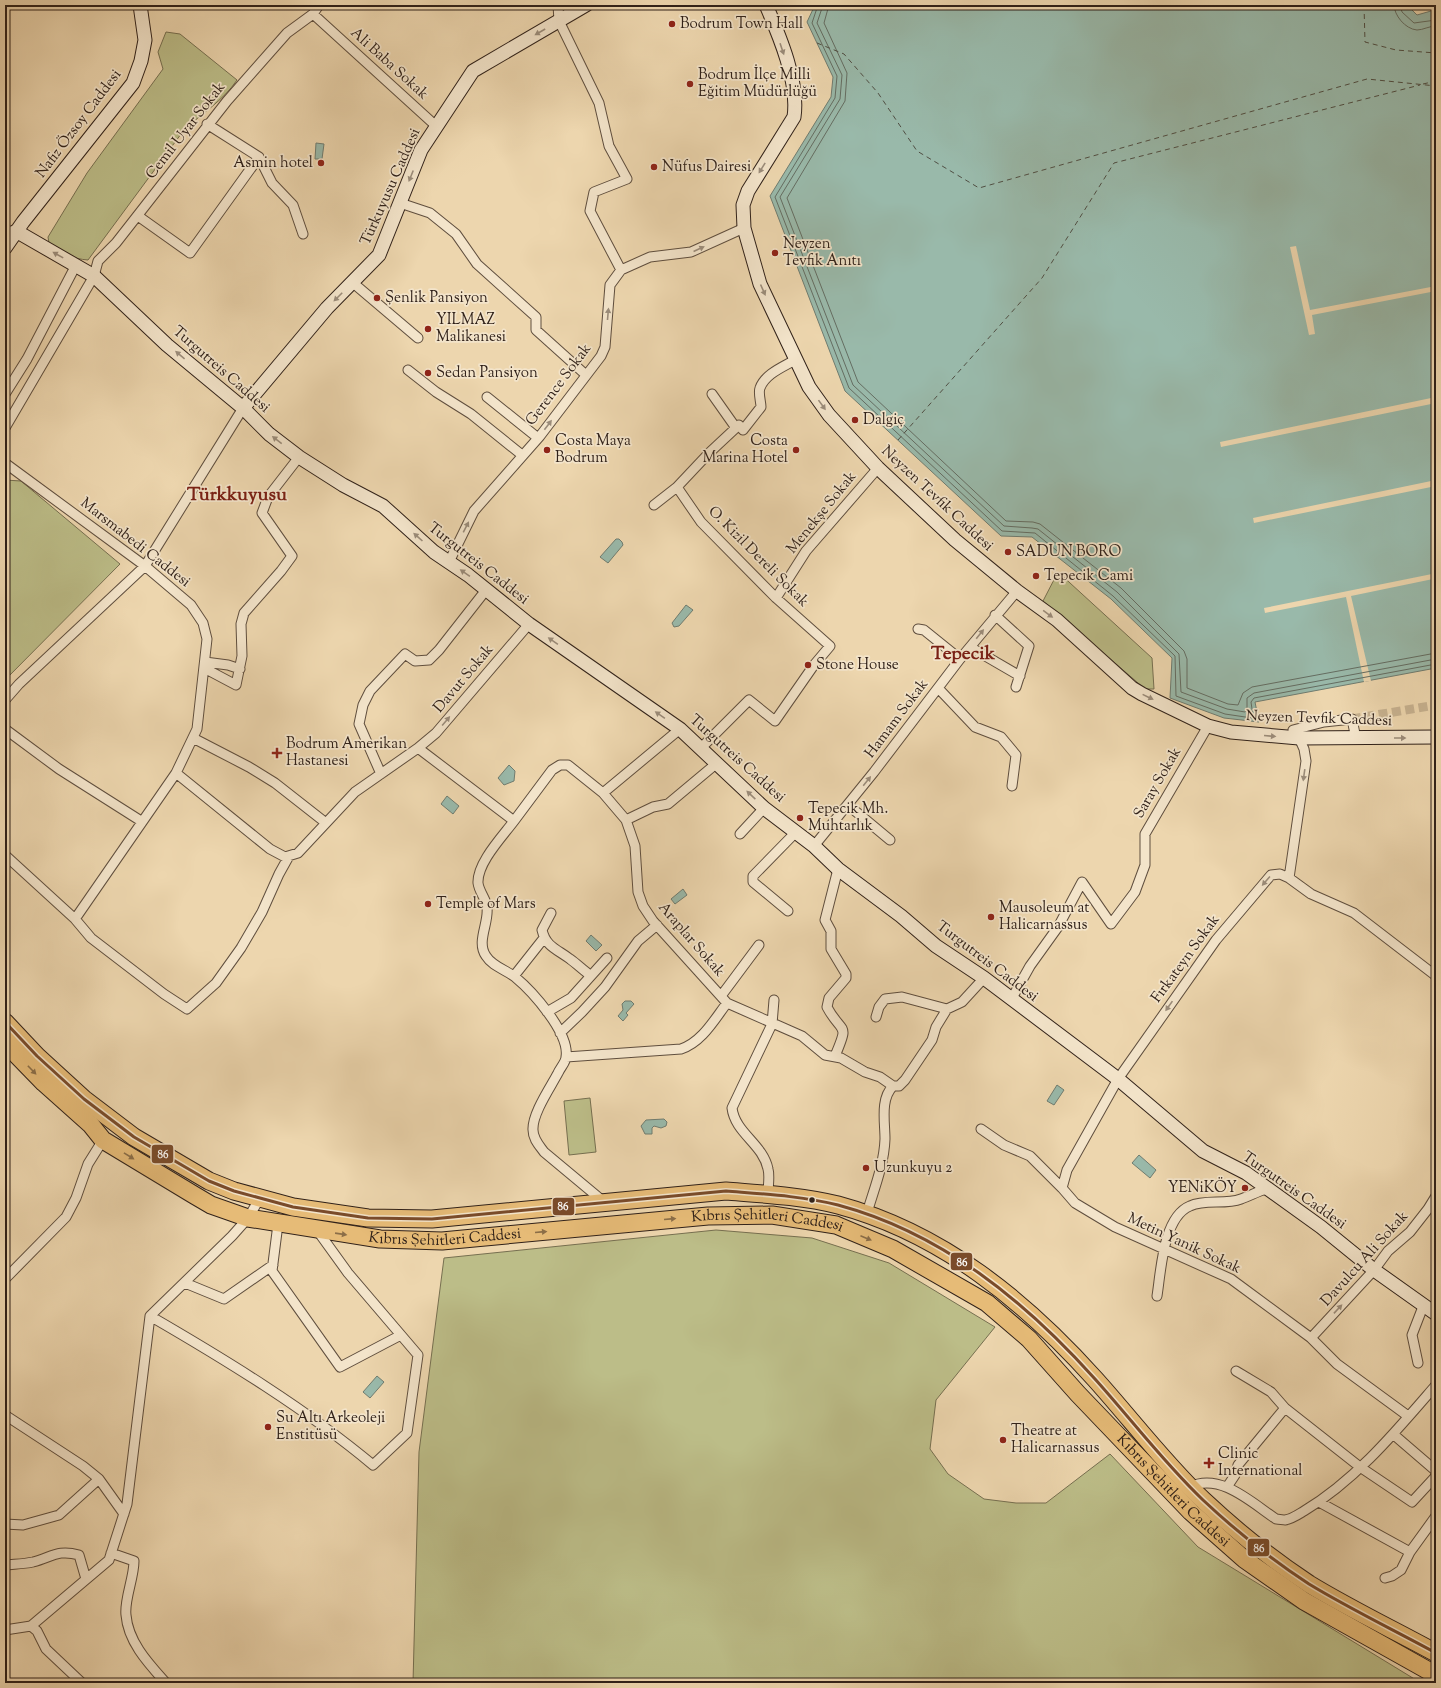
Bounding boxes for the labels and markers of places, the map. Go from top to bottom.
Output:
place label: Bodrum Town Hall [680,14,803,35]
marker: Bodrum Town Hall [667,19,677,29]
place label: Bodrum İlçe Milli Eğitim Müdürlüğü [698,64,817,103]
marker: Bodrum İlçe Milli Eğitim Müdürlüğü [685,79,695,89]
place label: Asmin hotel [233,153,313,174]
place label: Nüfus Dairesi [662,157,751,178]
marker: Asmin hotel [316,158,326,168]
marker: Nüfus Dairesi [649,162,659,172]
place label: Neyzen Tevfik Anıtı [783,234,861,272]
marker: Neyzen Tevfik Anıtı [770,248,780,258]
place label: Şenlik Pansiyon [385,288,488,309]
marker: Şenlik Pansiyon [372,293,382,303]
place label: YILMAZ Malikanesi [436,310,506,348]
marker: YILMAZ Malikanesi [423,324,433,334]
place label: Sedan Pansiyon [436,363,538,384]
marker: Sedan Pansiyon [423,368,433,378]
place label: Dalgiç [863,410,904,431]
marker: Dalgiç [850,415,860,425]
place label: Costa Maya Bodrum [555,431,631,469]
place label: Costa Marina Hotel [702,431,788,469]
marker: Costa Maya Bodrum [542,445,552,455]
marker: Costa Marina Hotel [791,445,801,455]
place label: SADUN BORO [1016,542,1122,563]
marker: SADUN BORO [1003,547,1013,557]
place label: Tepecik Cami [1044,566,1133,587]
marker: Tepecik Cami [1031,571,1041,581]
place label: Stone House [816,655,899,676]
marker: Stone House [803,660,813,670]
place label: Bodrum Amerikan Hastanesi [286,734,407,772]
marker: Bodrum Amerikan Hastanesi [271,747,283,759]
place label: Tepecik Mh. Muhtarlık [808,799,888,837]
marker: Tepecik Mh. Muhtarlık [795,813,805,823]
place label: Temple of Mars [436,894,536,915]
place label: Mausoleum at Halicarnassus [999,898,1089,936]
marker: Temple of Mars [423,899,433,909]
marker: Mausoleum at Halicarnassus [986,912,996,922]
place label: Uzunkuyu 2 [874,1158,952,1179]
marker: Uzunkuyu 2 [861,1163,871,1173]
place label: YENiKÖY [1168,1177,1237,1199]
marker: YENiKÖY [1240,1183,1250,1193]
unlabelled marker [807,1195,817,1205]
place label: Su Altı Arkeoleji Enstitüsü [276,1408,385,1446]
place label: Theatre at Halicarnassus [1011,1421,1099,1459]
marker: Su Altı Arkeoleji Enstitüsü [263,1422,273,1432]
marker: Theatre at Halicarnassus [998,1435,1008,1445]
place label: Clinic International [1218,1444,1303,1482]
marker: Clinic International [1203,1457,1215,1469]

